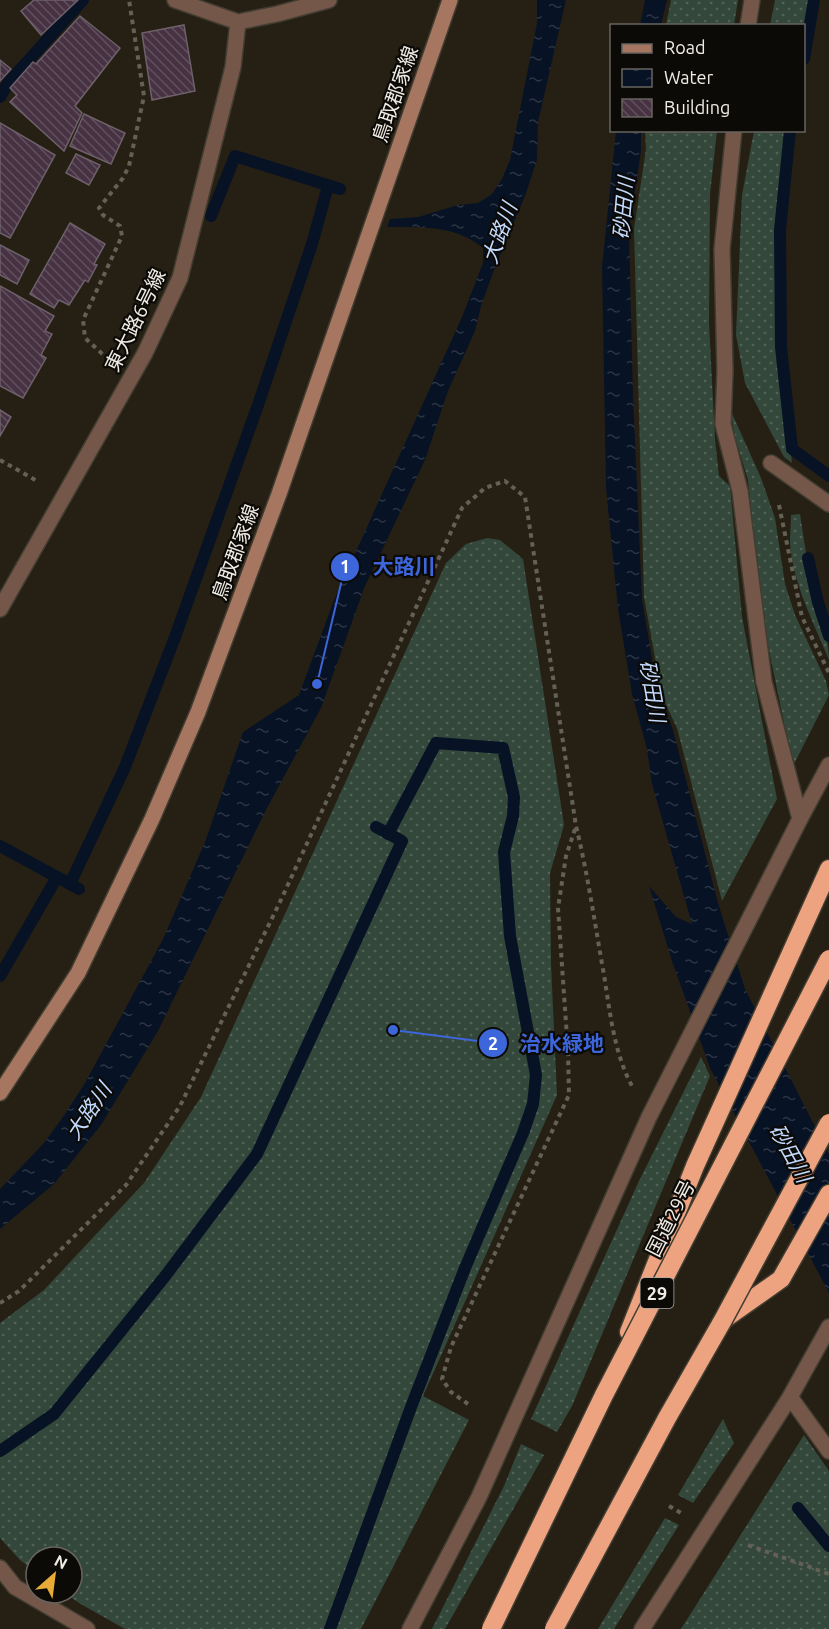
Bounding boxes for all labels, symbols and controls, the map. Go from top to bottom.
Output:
legend [610,24,805,132]
text: Road [664,37,706,57]
street label: 鳥取郡家線 [368,43,422,145]
text: Water [664,67,714,87]
text: Building [664,97,730,117]
water label: 砂田川 [608,174,638,240]
water label: 大路川 [477,197,522,267]
street label: 東大路6号線 [100,265,170,375]
street label: 鳥取郡家線 [207,501,263,603]
callout: 大路川 [330,547,447,586]
text: 大路川 [373,554,436,578]
text: 1 [340,556,350,576]
water label: 砂田川 [636,658,671,726]
callout: 治水緑地 [478,1024,616,1063]
text: 治水緑地 [520,1031,604,1055]
text: 2 [488,1033,498,1053]
water label: 大路川 [60,1077,117,1144]
water label: 砂田川 [765,1120,818,1188]
street label: 国道29号 [641,1176,699,1260]
road number: 29 [640,1278,674,1308]
north arrow [24,1545,84,1605]
text: N [52,1551,71,1573]

